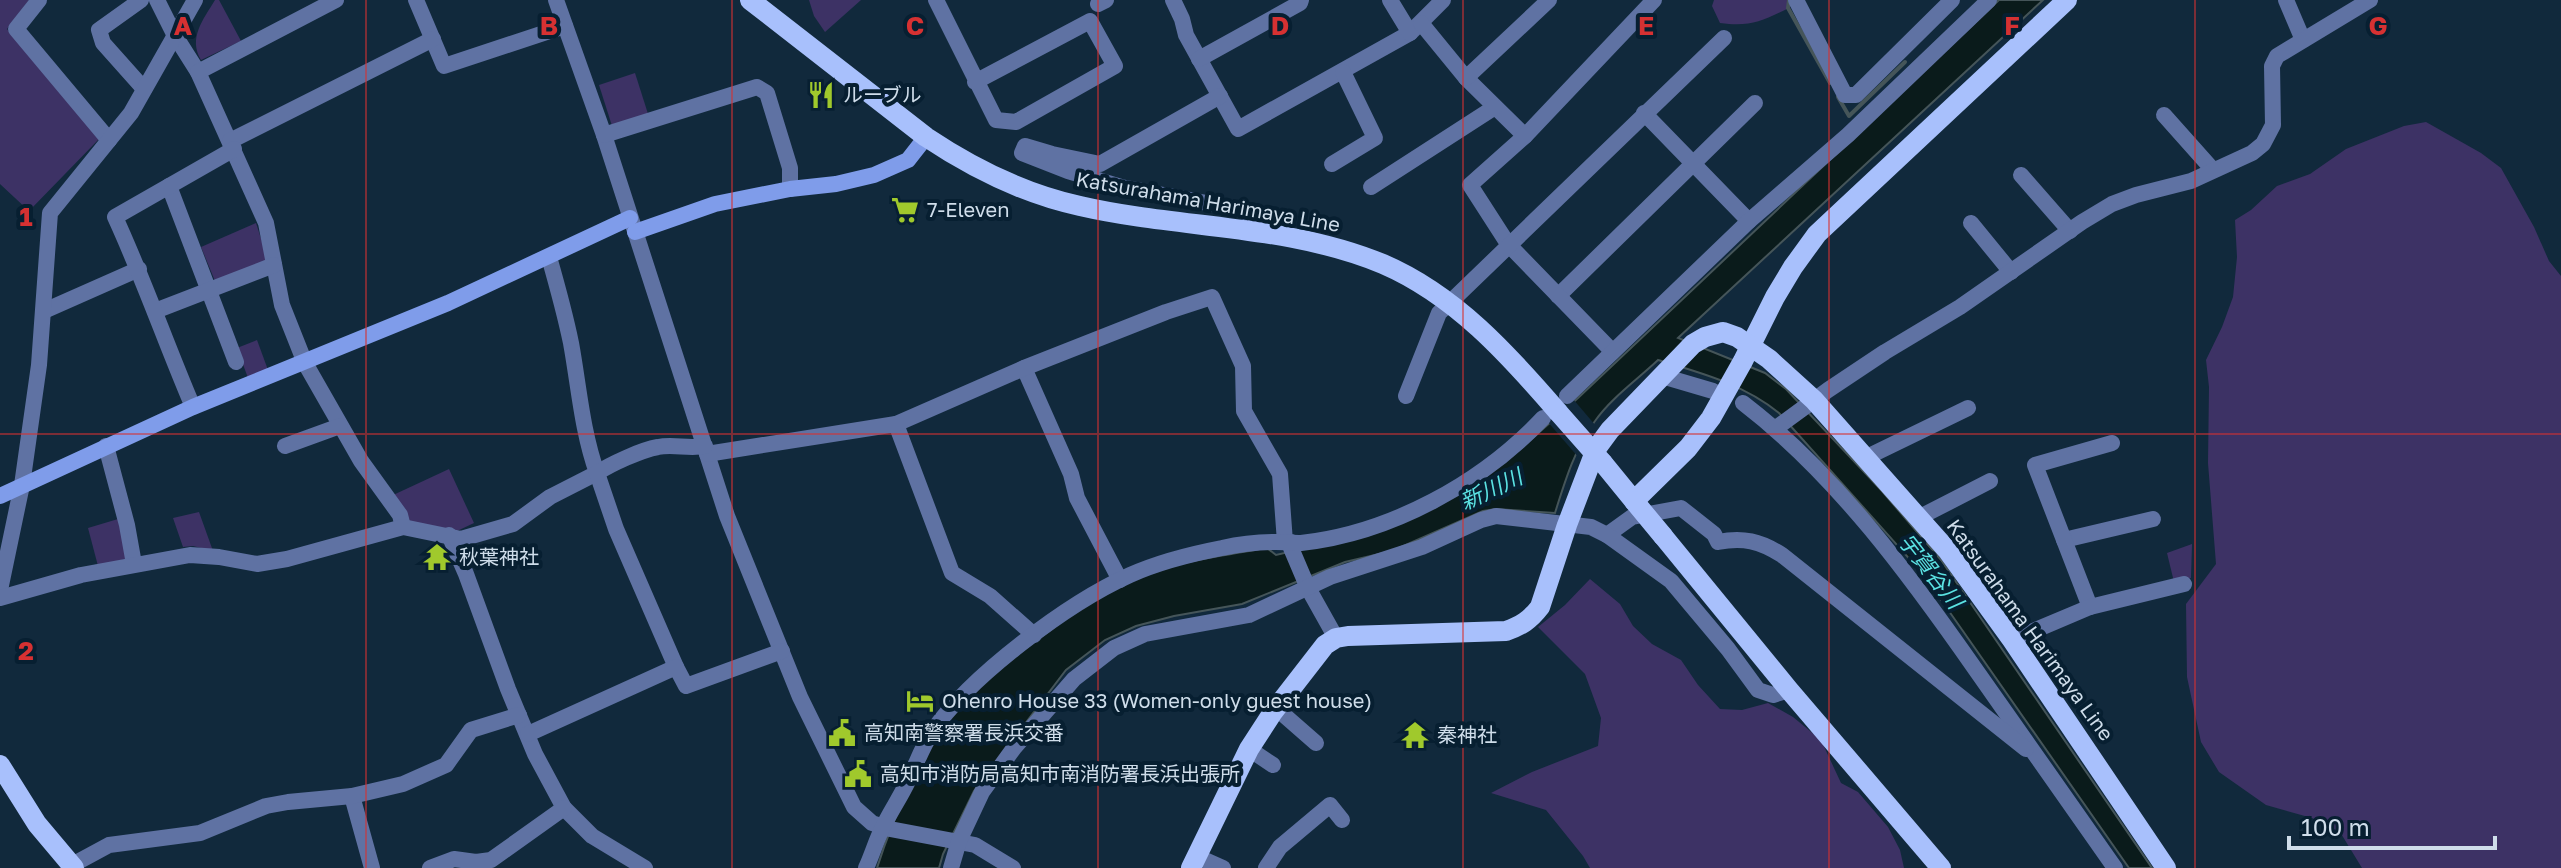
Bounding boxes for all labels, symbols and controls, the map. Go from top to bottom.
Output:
text: A [174,10,193,41]
text: B [540,10,558,41]
text: C [906,10,924,41]
text: D [1271,10,1289,41]
text: E [1638,10,1654,41]
text: F [2004,10,2020,41]
text: G [2368,10,2388,41]
restaurant icon: ルーブル [806,80,836,110]
place label: ルーブル [843,82,922,106]
street label: Katsurahama Harimaya Line [1074,166,1342,236]
supermarket icon: 7-Eleven [890,195,920,225]
place label: 7-Eleven [927,197,1010,221]
text: 1 [19,201,33,232]
water label: 新川川 [1455,462,1528,515]
street label: Katsurahama Harimaya Line [1942,514,2119,745]
water label: 宇賀谷川 [1894,528,1970,615]
temple icon: 秋葉神社 [422,542,452,572]
place label: 秋葉神社 [459,544,539,568]
text: 2 [18,635,34,666]
hotel icon: Ohenro House 33 (Women-only guest house) [905,686,935,716]
place label: Ohenro House 33 (Women-only guest house) [942,688,1372,712]
public building icon: 高知南警察署長浜交番 [827,718,857,748]
place label: 高知南警察署長浜交番 [864,720,1064,744]
temple icon: 秦神社 [1400,720,1430,750]
place label: 秦神社 [1437,722,1497,746]
public building icon: 高知市消防局高知市南消防署長浜出張所 [843,759,873,789]
place label: 高知市消防局高知市南消防署長浜出張所 [880,761,1240,785]
scale bar [2289,800,2495,850]
text: 100 m [2301,812,2370,841]

